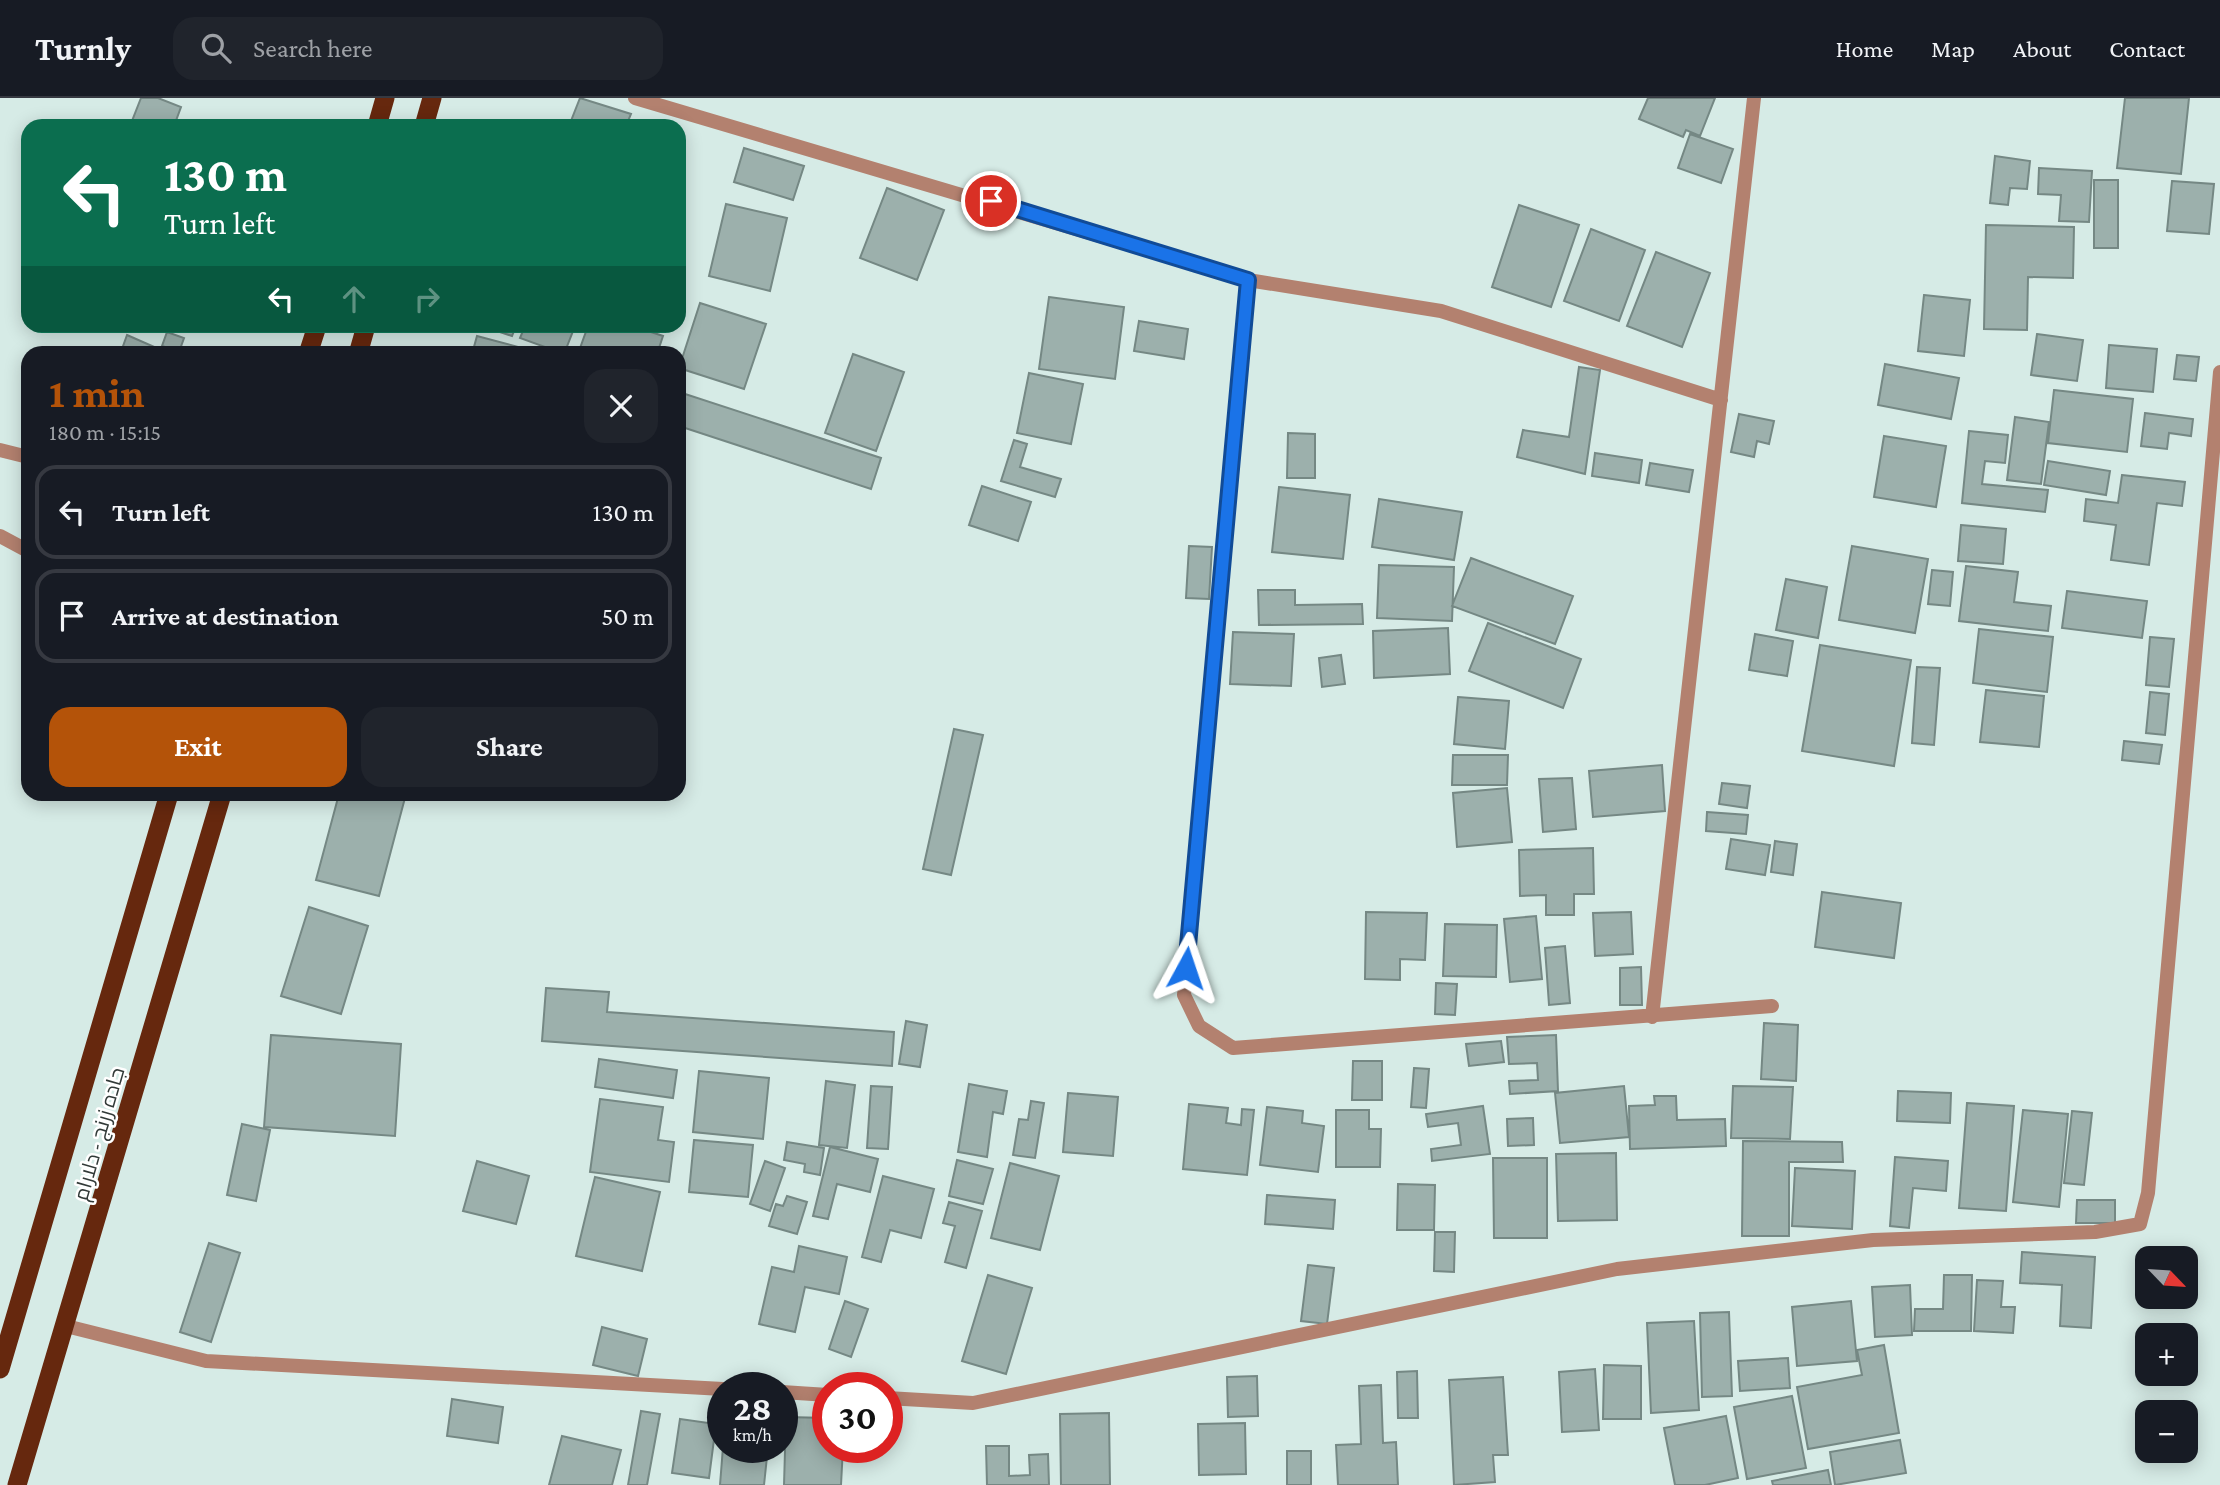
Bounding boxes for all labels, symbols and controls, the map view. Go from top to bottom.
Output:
search box [173,17,663,80]
icon: search [197,29,235,67]
text: Turnly [35,30,131,67]
text: Search here [253,34,372,63]
text: Home [1836,35,1893,62]
text: Map [1931,35,1975,62]
text: About [2013,35,2071,62]
text: Contact [2109,35,2185,62]
icon: left [49,147,140,238]
text: 130 m [164,147,287,202]
pin [961,171,1021,231]
icon: arrive [972,182,1010,220]
text: Turn left [164,205,275,241]
icon: left [262,280,300,318]
icon: ahead [335,280,373,318]
icon: right [408,280,446,318]
text: 1 min [49,369,145,416]
button: close [584,369,658,443]
text: 180 m · 15:15 [49,419,161,445]
icon: left [53,493,91,531]
text: Turn left [112,498,210,527]
text: 130 m [593,498,654,527]
icon: arrive [53,597,91,635]
text: Arrive at destination [112,602,339,631]
text: 50 m [601,602,654,631]
button: Exit [49,707,347,787]
button: Share [361,707,658,787]
position arrow [1149,931,1223,1005]
street label: جاده زرنج - دلارام [69,1065,131,1204]
north arrow [2135,1246,2198,1309]
map controls [2135,1246,2198,1463]
button: + [2135,1323,2198,1386]
speed limit sign: 30 [812,1372,903,1463]
text: 28 [733,1389,772,1428]
button: − [2135,1400,2198,1463]
text: km/h [733,1425,772,1445]

